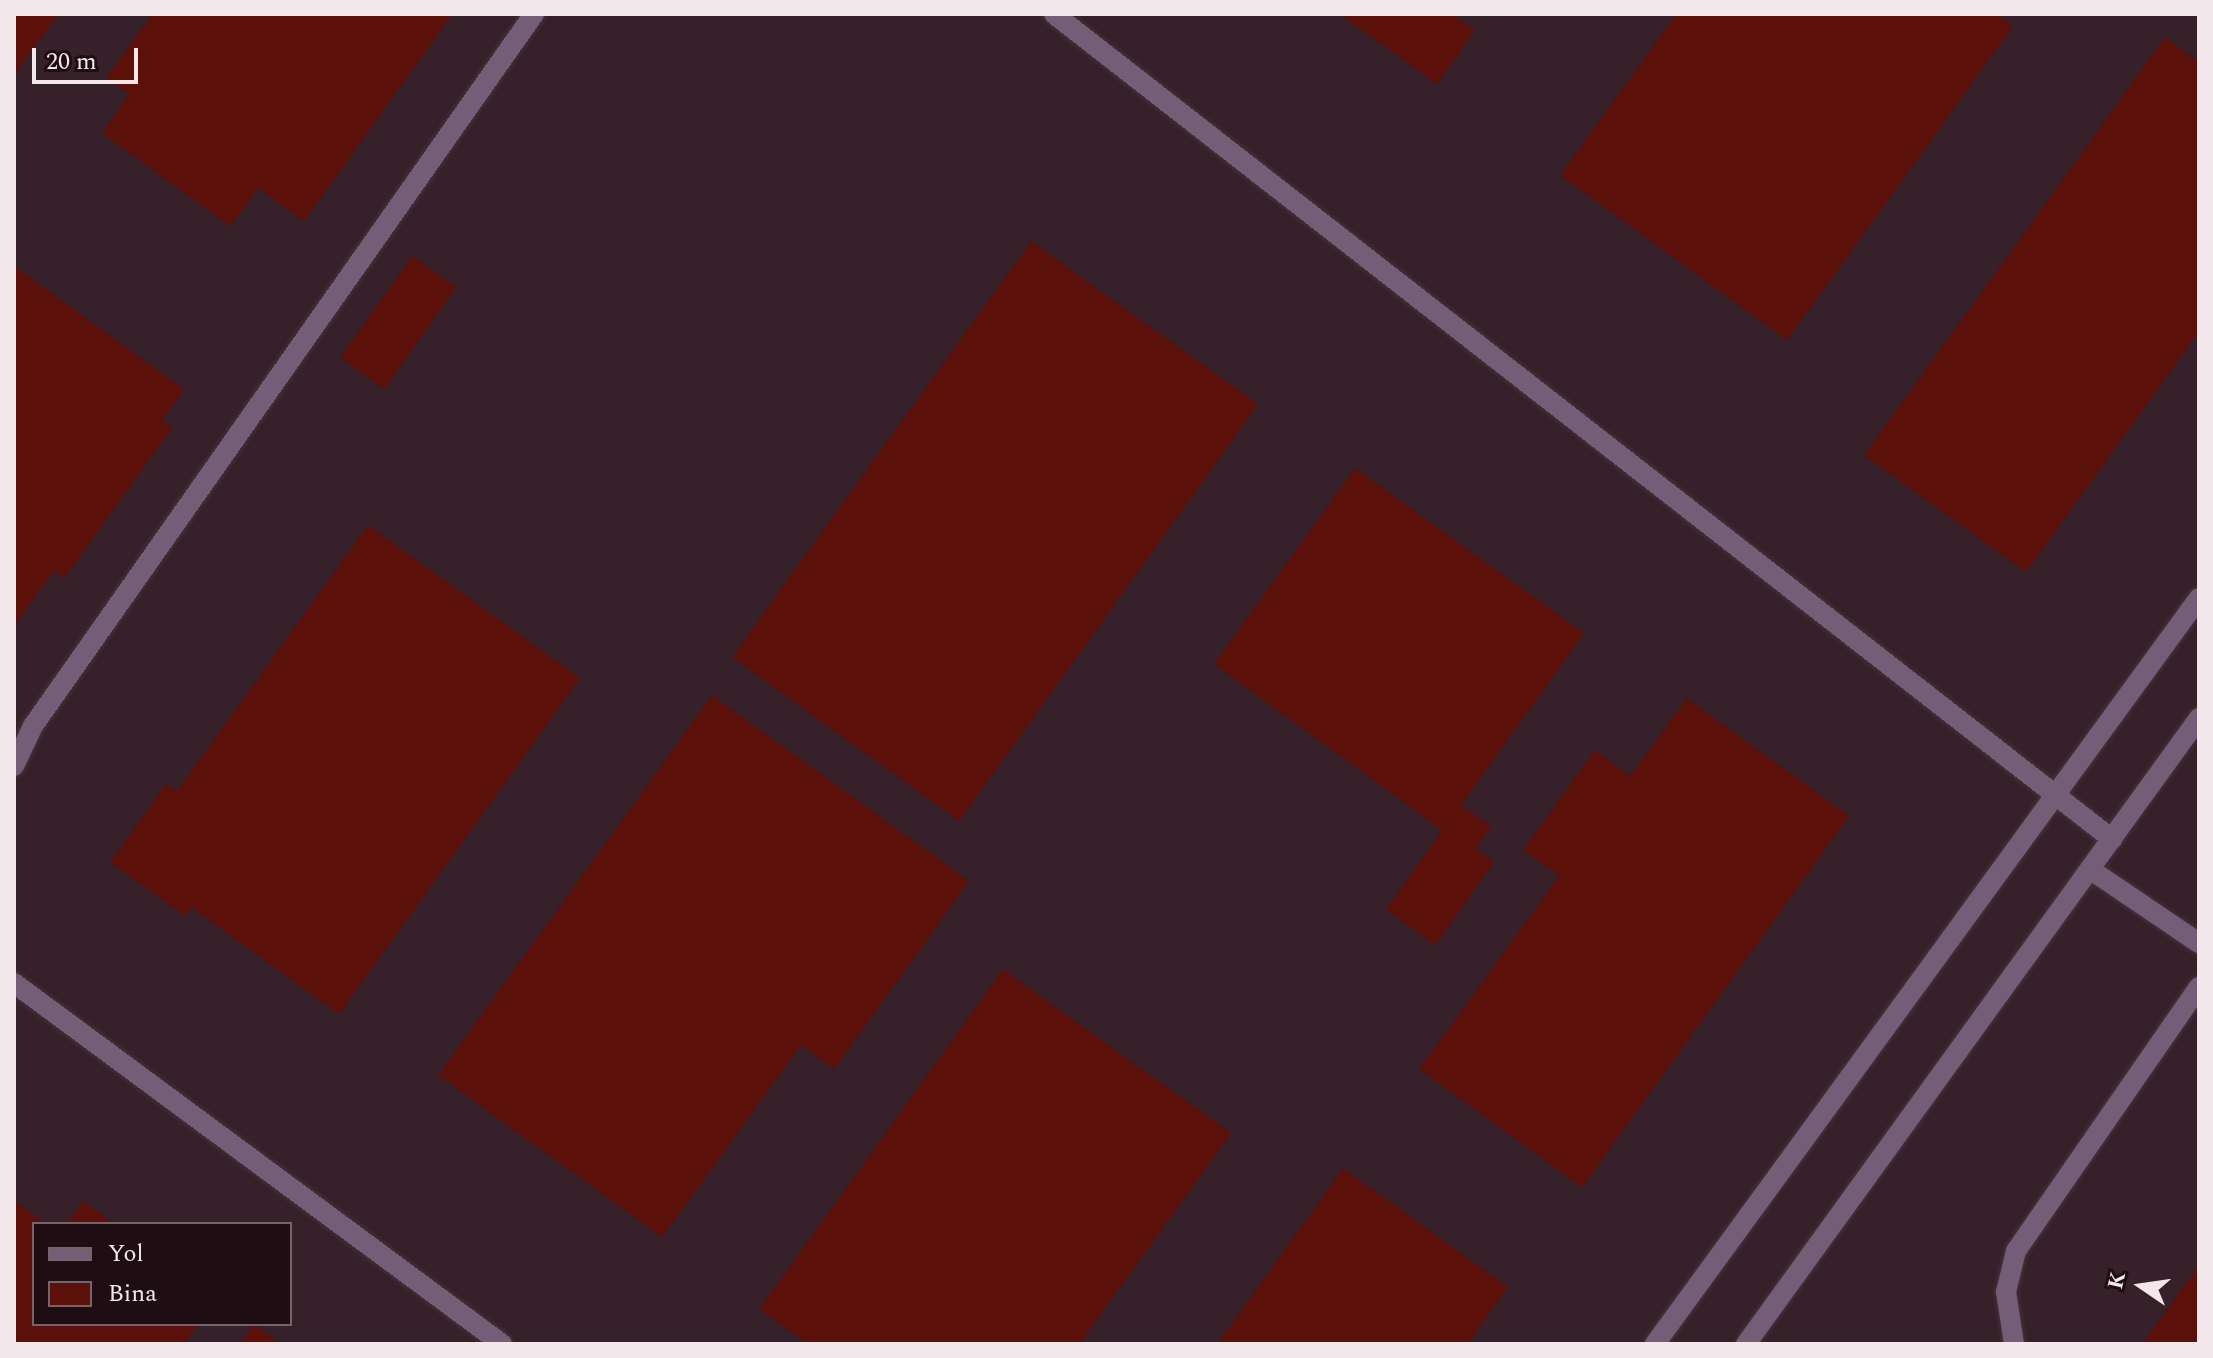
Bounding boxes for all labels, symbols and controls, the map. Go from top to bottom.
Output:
scale bar [36,32,142,82]
text: 20 m [46,44,97,80]
legend [32,1222,292,1326]
text: Yol [108,1236,144,1272]
north arrow [2101,1246,2181,1326]
text: K [2099,1268,2135,1292]
text: Bina [108,1276,157,1312]

